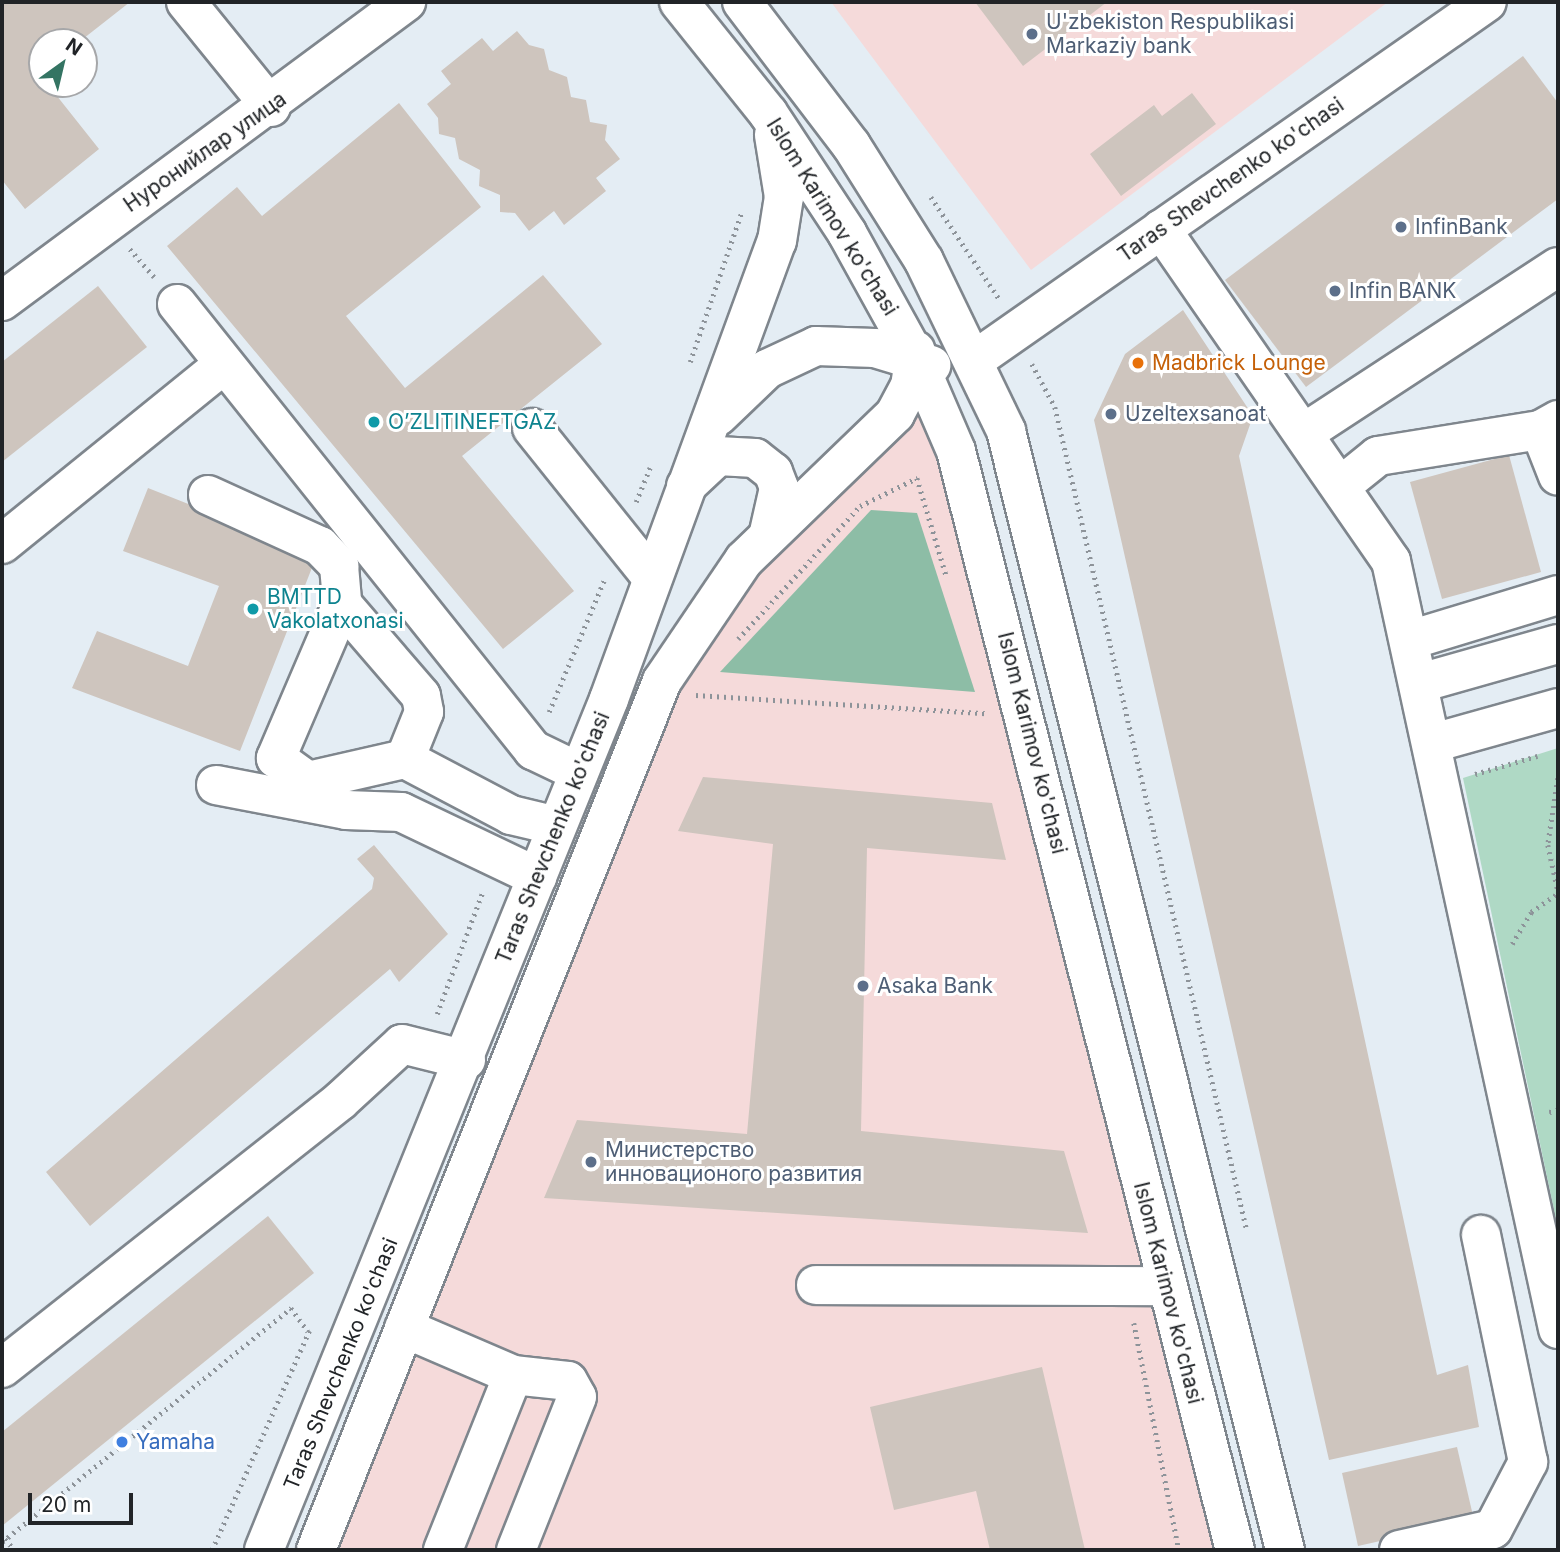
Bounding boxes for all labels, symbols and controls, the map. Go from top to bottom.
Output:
place label: U'zbekiston Respublikasi Markaziy bank [1046,9,1294,59]
marker: U'zbekiston Respublikasi Markaziy bank [1024,26,1040,42]
north arrow [28,28,98,98]
text: N [61,33,86,60]
street label: Нуронийлар улица [119,86,291,218]
street label: Taras Shevchenko ko'chasi [1113,92,1349,268]
street label: Islom Karimov ko'chasi [761,114,903,320]
place label: InfinBank [1415,214,1508,240]
marker: InfinBank [1393,219,1409,235]
place label: Infin BANK [1349,278,1456,304]
marker: Infin BANK [1327,283,1343,299]
place label: Madbrick Lounge [1152,350,1326,376]
marker: Madbrick Lounge [1130,355,1146,371]
place label: Uzeltexsanoat [1125,401,1266,427]
marker: Uzeltexsanoat [1103,406,1119,422]
place label: O’ZLITINEFTGAZ [388,409,556,435]
marker: O’ZLITINEFTGAZ [366,414,382,430]
place label: BMTTD Vakolatxonasi [267,584,404,634]
marker: BMTTD Vakolatxonasi [245,601,261,617]
street label: Islom Karimov ko'chasi [992,629,1072,857]
street label: Taras Shevchenko ko'chasi [491,708,615,968]
place label: Asaka Bank [877,973,993,999]
marker: Asaka Bank [855,978,871,994]
place label: Министерство инновационого развития [605,1137,862,1187]
marker: Министерство инновационого развития [583,1154,599,1170]
street label: Islom Karimov ko'chasi [1128,1179,1208,1407]
street label: Taras Shevchenko ko'chasi [279,1234,403,1494]
place label: Yamaha [136,1429,215,1455]
marker: Yamaha [114,1434,130,1450]
scale bar [32,1478,136,1522]
text: 20 m [41,1492,91,1517]

